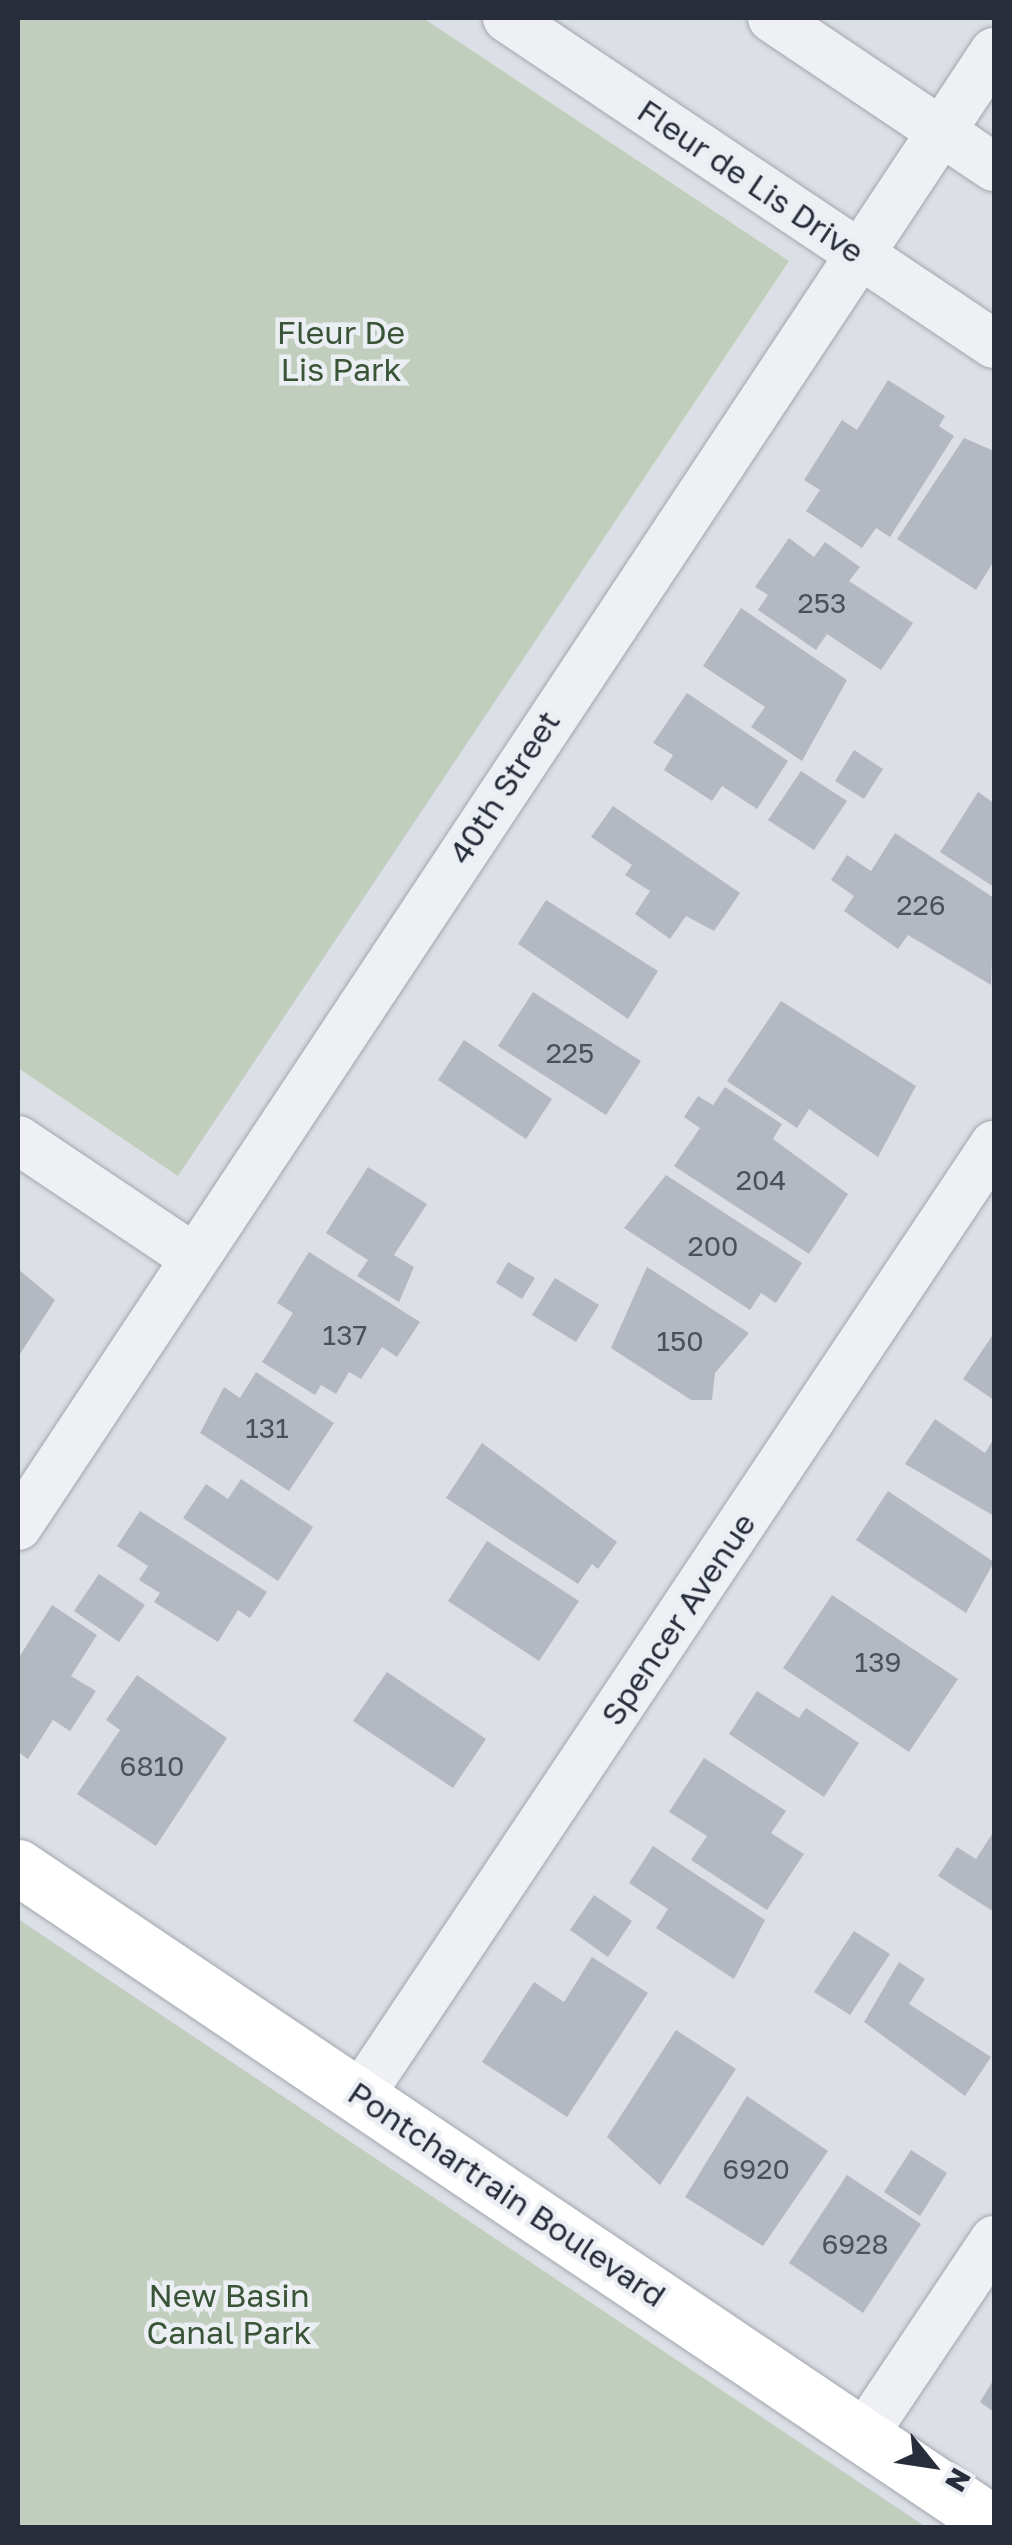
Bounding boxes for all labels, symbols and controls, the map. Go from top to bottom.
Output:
street label: Fleur de Lis Drive [631,91,871,271]
park label: Fleur De Lis Park [277,314,405,389]
house number: 253 [798,586,846,620]
street label: 40th Street [440,703,568,871]
house number: 226 [896,888,946,922]
house number: 225 [546,1036,594,1070]
house number: 204 [736,1163,786,1197]
house number: 200 [688,1229,738,1263]
house number: 137 [323,1318,367,1352]
house number: 150 [656,1324,704,1358]
house number: 131 [245,1411,289,1445]
street label: Spencer Avenue [593,1506,763,1732]
house number: 139 [855,1645,901,1679]
house number: 6810 [120,1749,184,1783]
street label: Pontchartrain Boulevard [341,2073,673,2315]
house number: 6920 [722,2152,790,2186]
house number: 6928 [821,2227,889,2261]
park label: New Basin Canal Park [146,2277,312,2352]
north arrow [882,2415,982,2515]
text: N [939,2463,978,2498]

